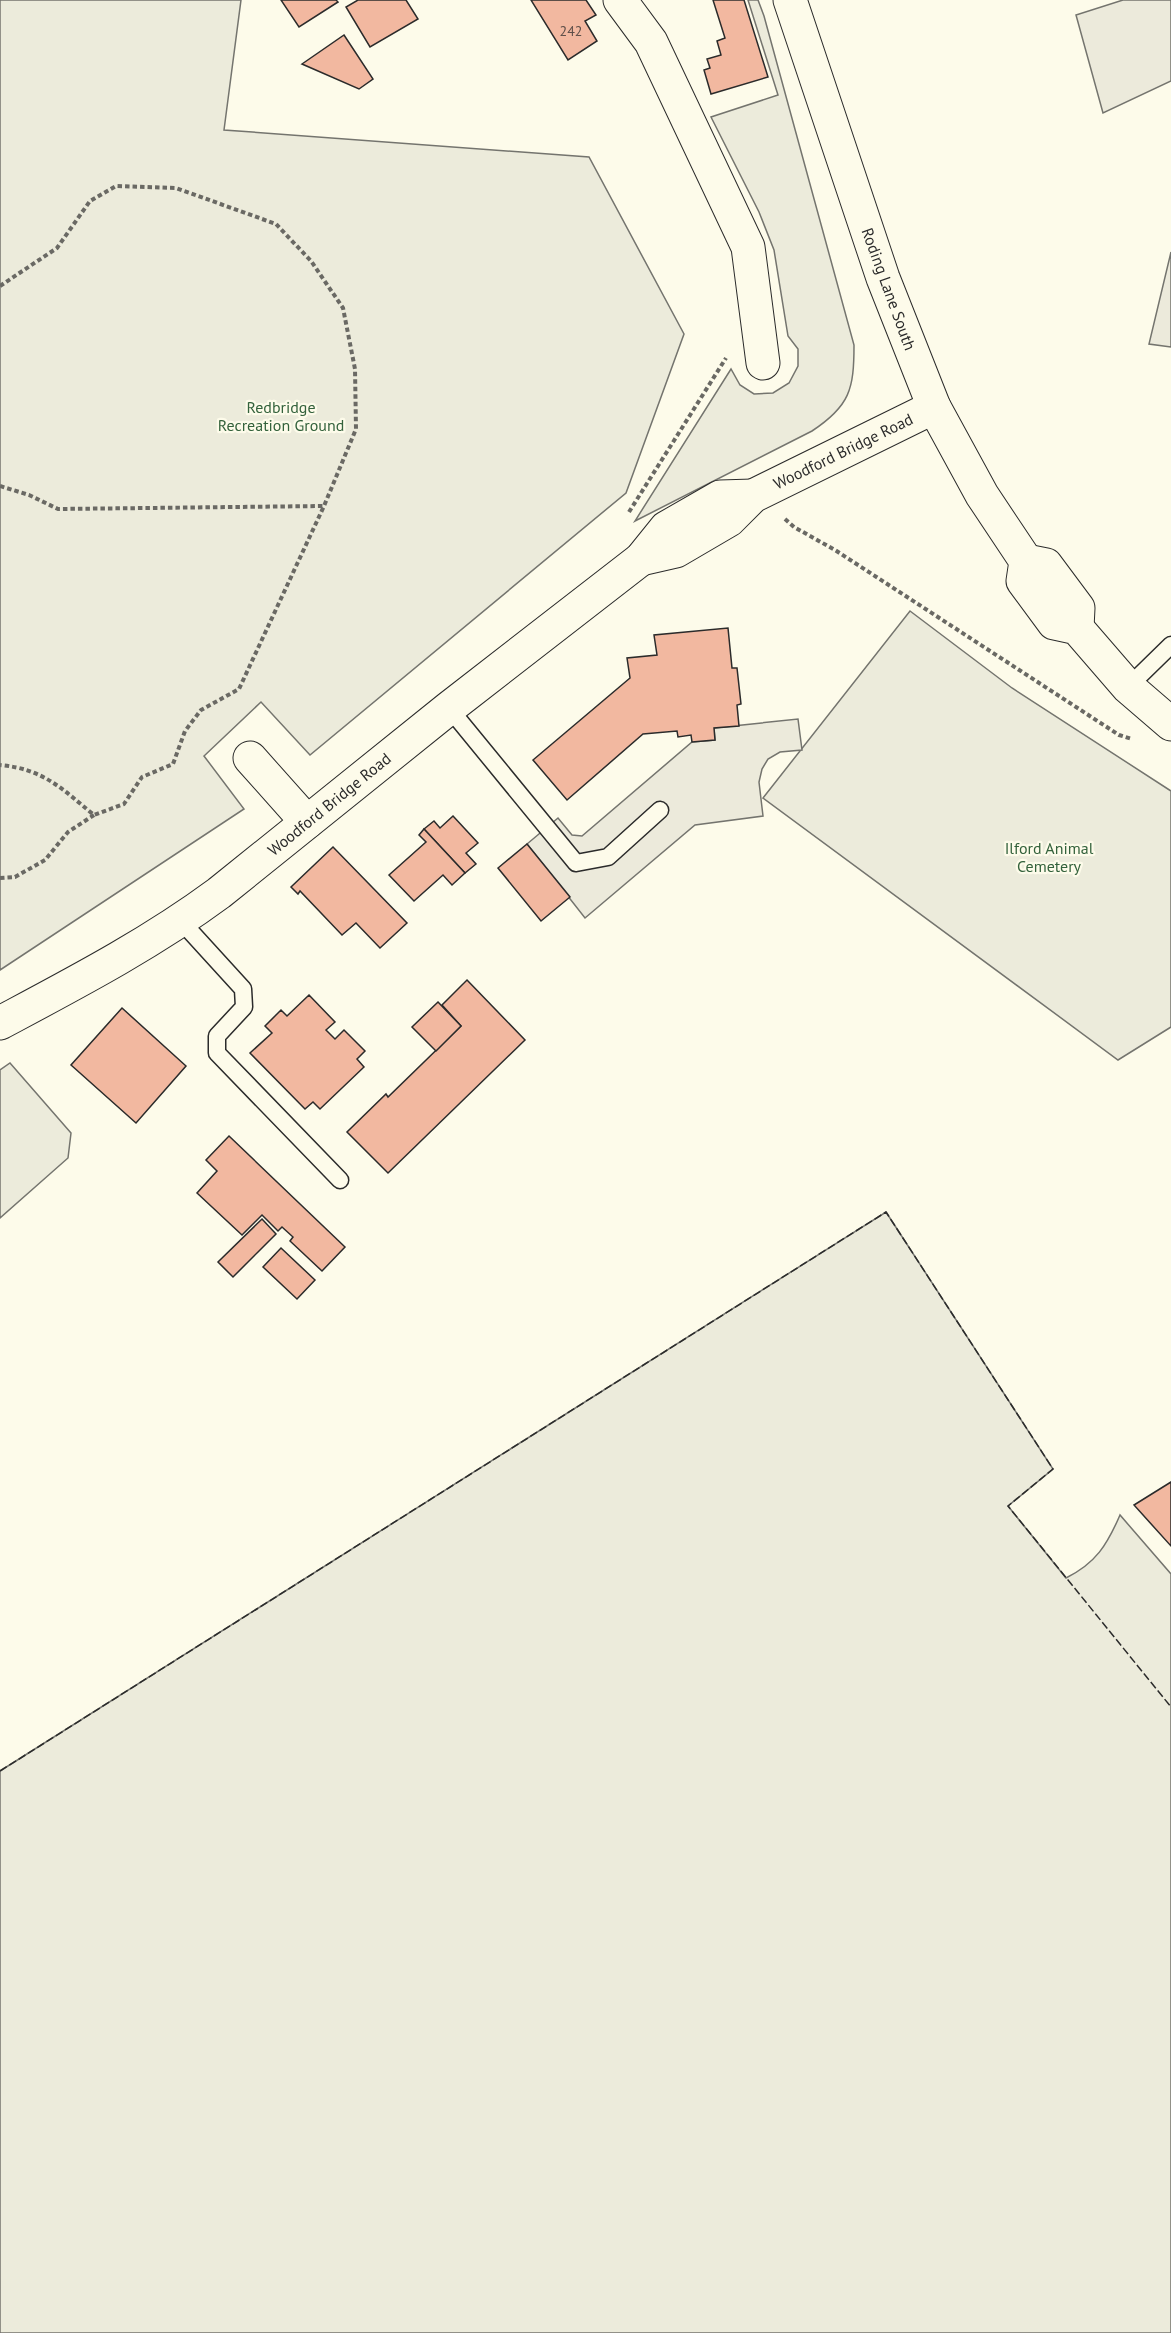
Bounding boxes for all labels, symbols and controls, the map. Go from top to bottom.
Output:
house number: 242 [560,22,582,40]
street label: Roding Lane South [858,225,920,353]
park label: Redbridge Recreation Ground [218,397,344,435]
street label: Woodford Bridge Road [770,409,916,493]
street label: Woodford Bridge Road [263,748,395,860]
park label: Ilford Animal Cemetery [1005,838,1094,876]

